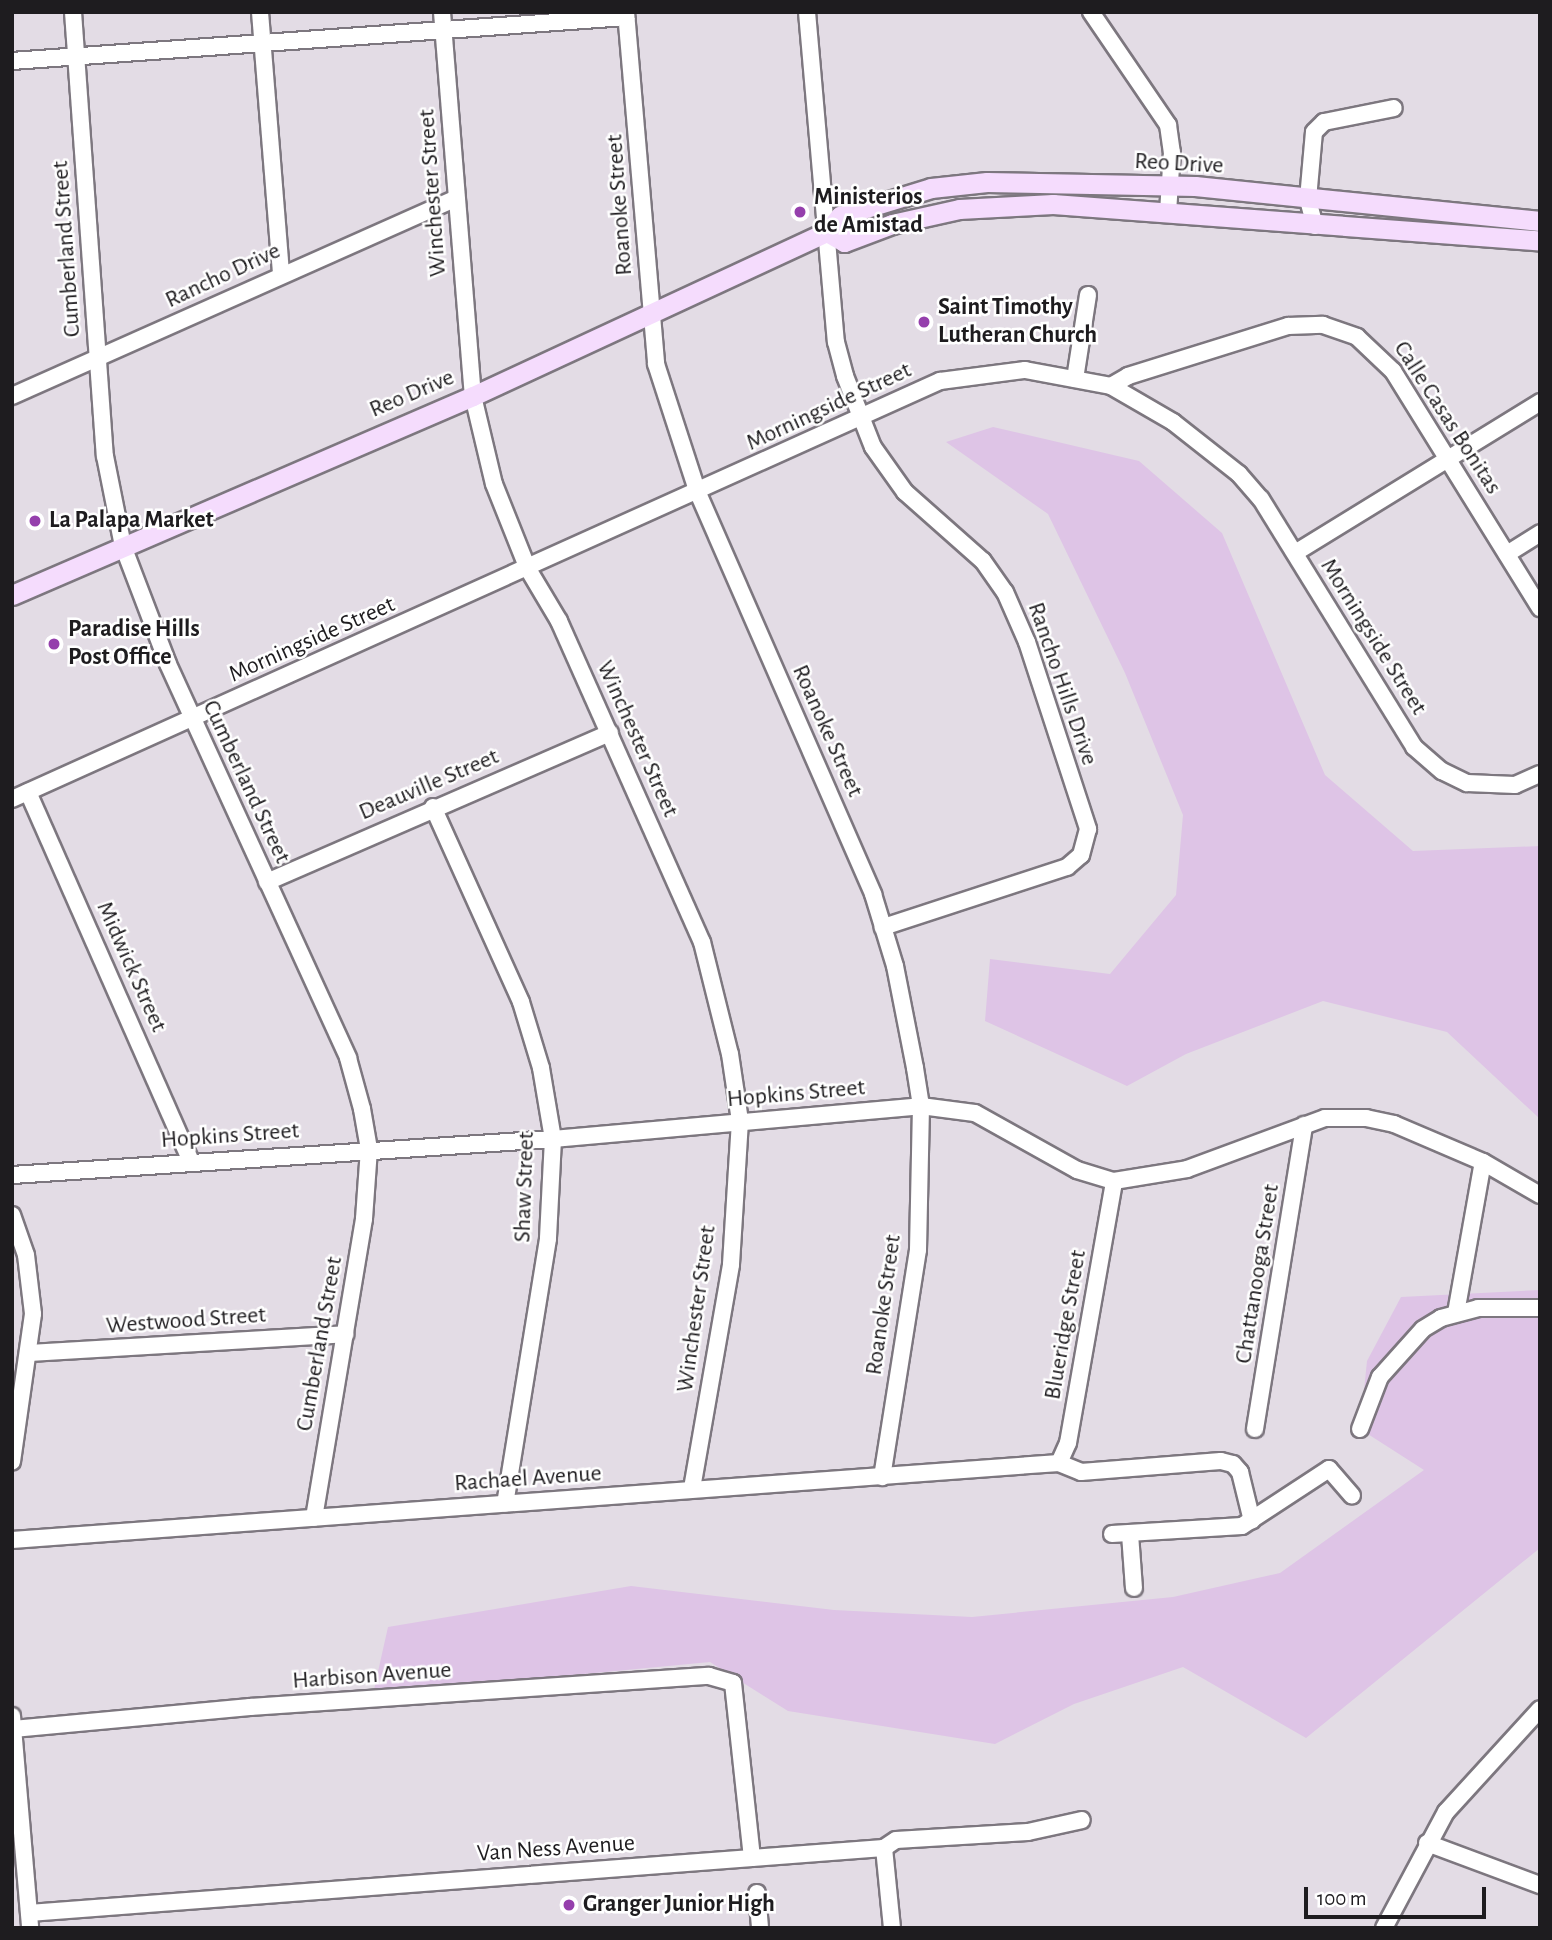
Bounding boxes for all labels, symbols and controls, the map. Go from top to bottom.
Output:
street label: Winchester Street [413,108,453,278]
street label: Roanoke Street [601,133,639,277]
street label: Reo Drive [1134,147,1224,181]
street label: Cumberland Street [46,160,88,338]
place label: Ministerios de Amistad [814,184,923,240]
marker: Ministerios de Amistad [792,204,808,220]
street label: Rancho Drive [161,237,285,315]
place label: Saint Timothy Lutheran Church [938,294,1097,350]
marker: Saint Timothy Lutheran Church [916,314,932,330]
street label: Calle Casas Bonitas [1387,336,1507,500]
street label: Morningside Street [742,356,916,458]
street label: Reo Drive [365,363,459,425]
place label: La Palapa Market [49,507,214,535]
marker: La Palapa Market [27,513,43,529]
street label: Morningside Street [1313,554,1433,720]
street label: Morningside Street [225,591,399,689]
street label: Rancho Hills Drive [1021,599,1103,769]
place label: Paradise Hills Post Office [68,616,200,672]
marker: Paradise Hills Post Office [46,636,62,652]
street label: Winchester Street [590,656,684,822]
street label: Roanoke Street [785,661,869,801]
street label: Cumberland Street [196,696,296,868]
street label: Deauville Street [355,743,503,827]
street label: Midwick Street [89,897,173,1037]
street label: Hopkins Street [726,1074,866,1114]
street label: Hopkins Street [160,1117,300,1155]
street label: Shaw Street [509,1131,541,1243]
street label: Chattanooga Street [1230,1182,1286,1366]
street label: Winchester Street [671,1224,723,1394]
street label: Roanoke Street [860,1233,908,1377]
street label: Blueridge Street [1039,1248,1093,1402]
street label: Cumberland Street [290,1255,350,1433]
street label: Westwood Street [105,1301,267,1341]
street label: Rachael Avenue [453,1459,603,1499]
street label: Harbison Avenue [291,1656,453,1696]
street label: Van Ness Avenue [476,1829,636,1869]
scale bar [1307,1874,1489,1918]
text: 100 m [1317,1888,1367,1909]
place label: Granger Junior High [583,1891,775,1919]
marker: Granger Junior High [561,1897,577,1913]

